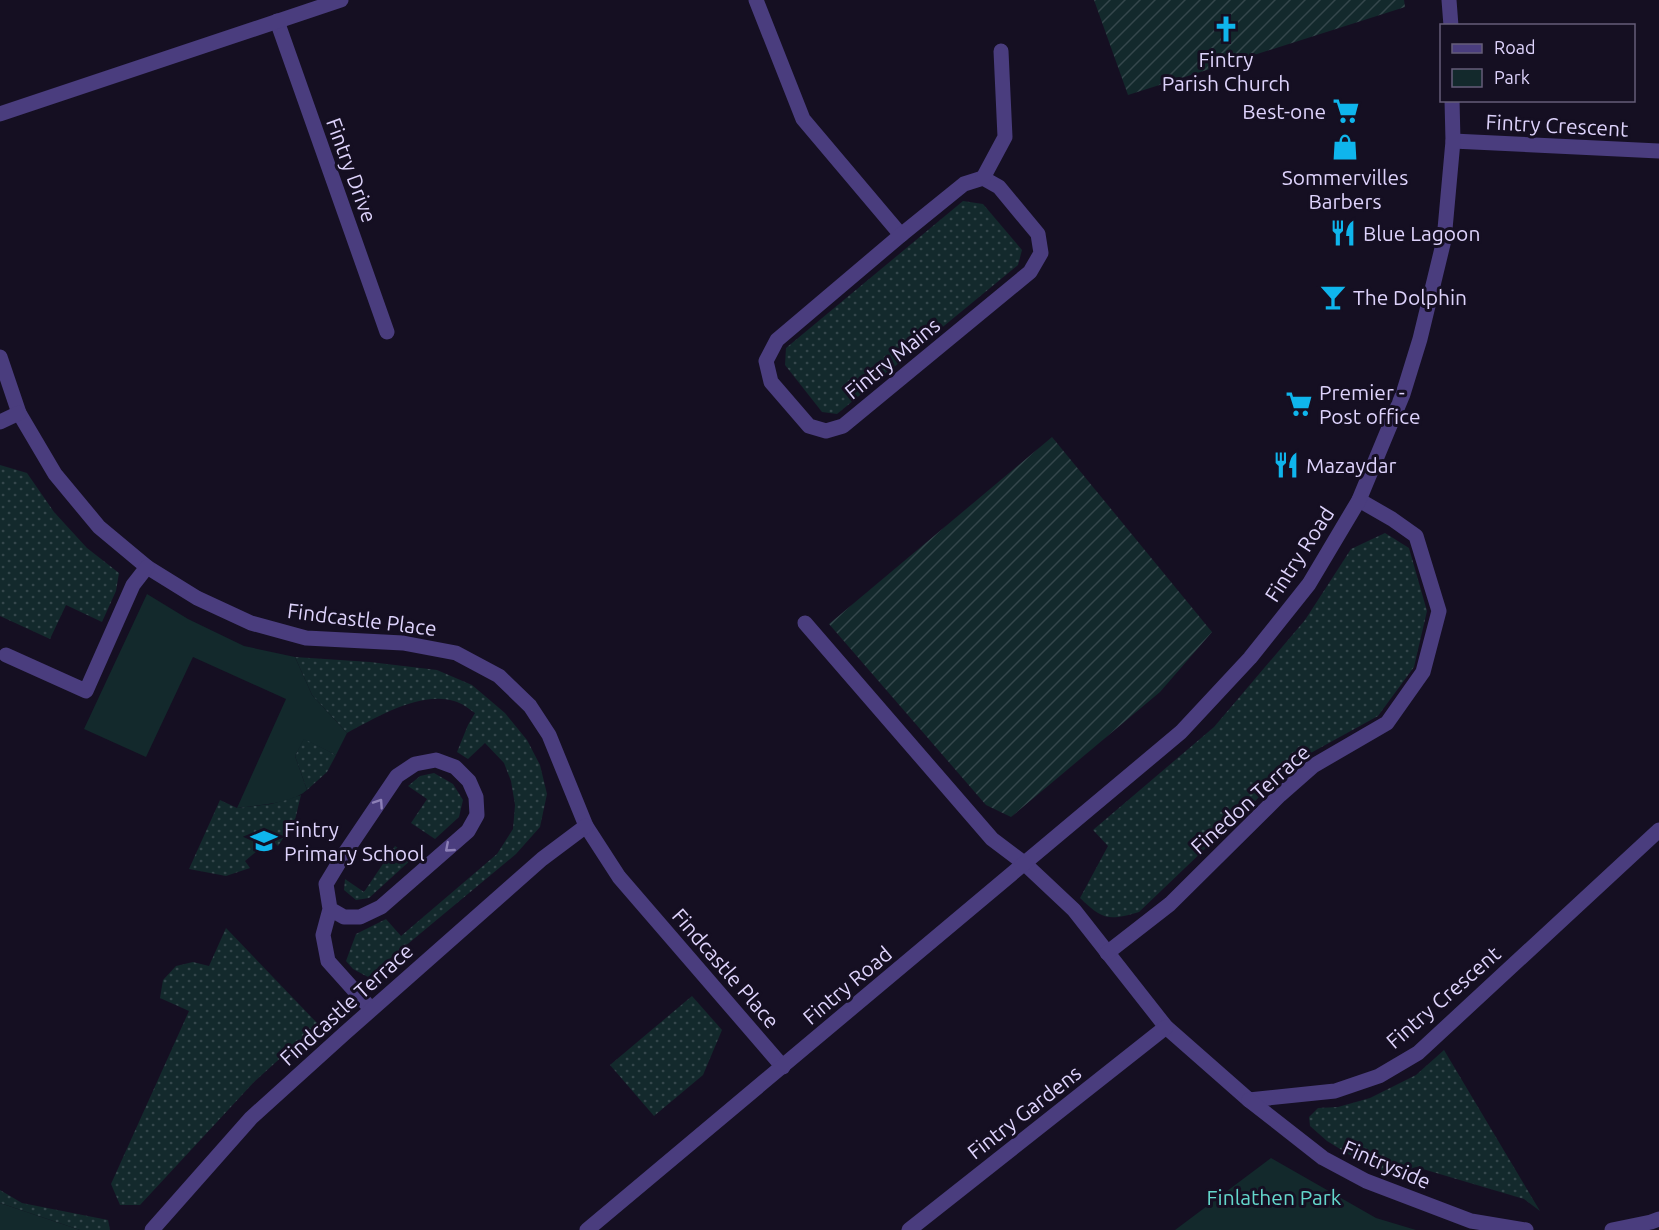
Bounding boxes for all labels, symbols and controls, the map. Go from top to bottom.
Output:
church icon: Fintry Parish Church [1211,14,1241,44]
legend [1440,24,1635,102]
text: Road [1494,37,1536,57]
place label: Fintry Parish Church [1162,47,1290,95]
text: Park [1494,67,1530,87]
supermarket icon: Best-one [1331,96,1361,126]
place label: Best-one [1242,99,1326,123]
street label: Fintry Crescent [1485,109,1629,141]
street label: Fintry Drive [322,114,382,226]
shop icon: Sommervilles Barbers [1330,132,1360,162]
place label: Sommervilles Barbers [1282,165,1408,213]
restaurant icon: Blue Lagoon [1328,218,1358,248]
place label: Blue Lagoon [1363,221,1480,245]
bar icon: The Dolphin [1318,282,1348,312]
place label: The Dolphin [1353,285,1467,309]
street label: Fintry Mains [840,312,944,404]
place label: Premier - Post office [1319,380,1420,428]
supermarket icon: Premier - Post office [1284,389,1314,419]
restaurant icon: Mazaydar [1271,450,1301,480]
place label: Mazaydar [1306,453,1397,477]
street label: Fintry Road [1259,502,1339,606]
street label: Findcastle Place [286,598,438,640]
street label: Finedon Terrace [1186,739,1314,859]
one-way arrow [371,799,383,809]
place label: Fintry Primary School [284,817,425,865]
school or university icon: Fintry Primary School [249,826,279,856]
one-way arrow [445,841,456,852]
street label: Findcastle Place [668,903,784,1033]
street label: Findcastle Terrace [275,938,417,1070]
street label: Fintry Road [798,941,896,1029]
street label: Fintry Crescent [1381,941,1505,1053]
street label: Fintry Gardens [962,1060,1086,1164]
street label: Fintryside [1339,1135,1435,1193]
park label: Finlathen Park [1207,1185,1342,1209]

